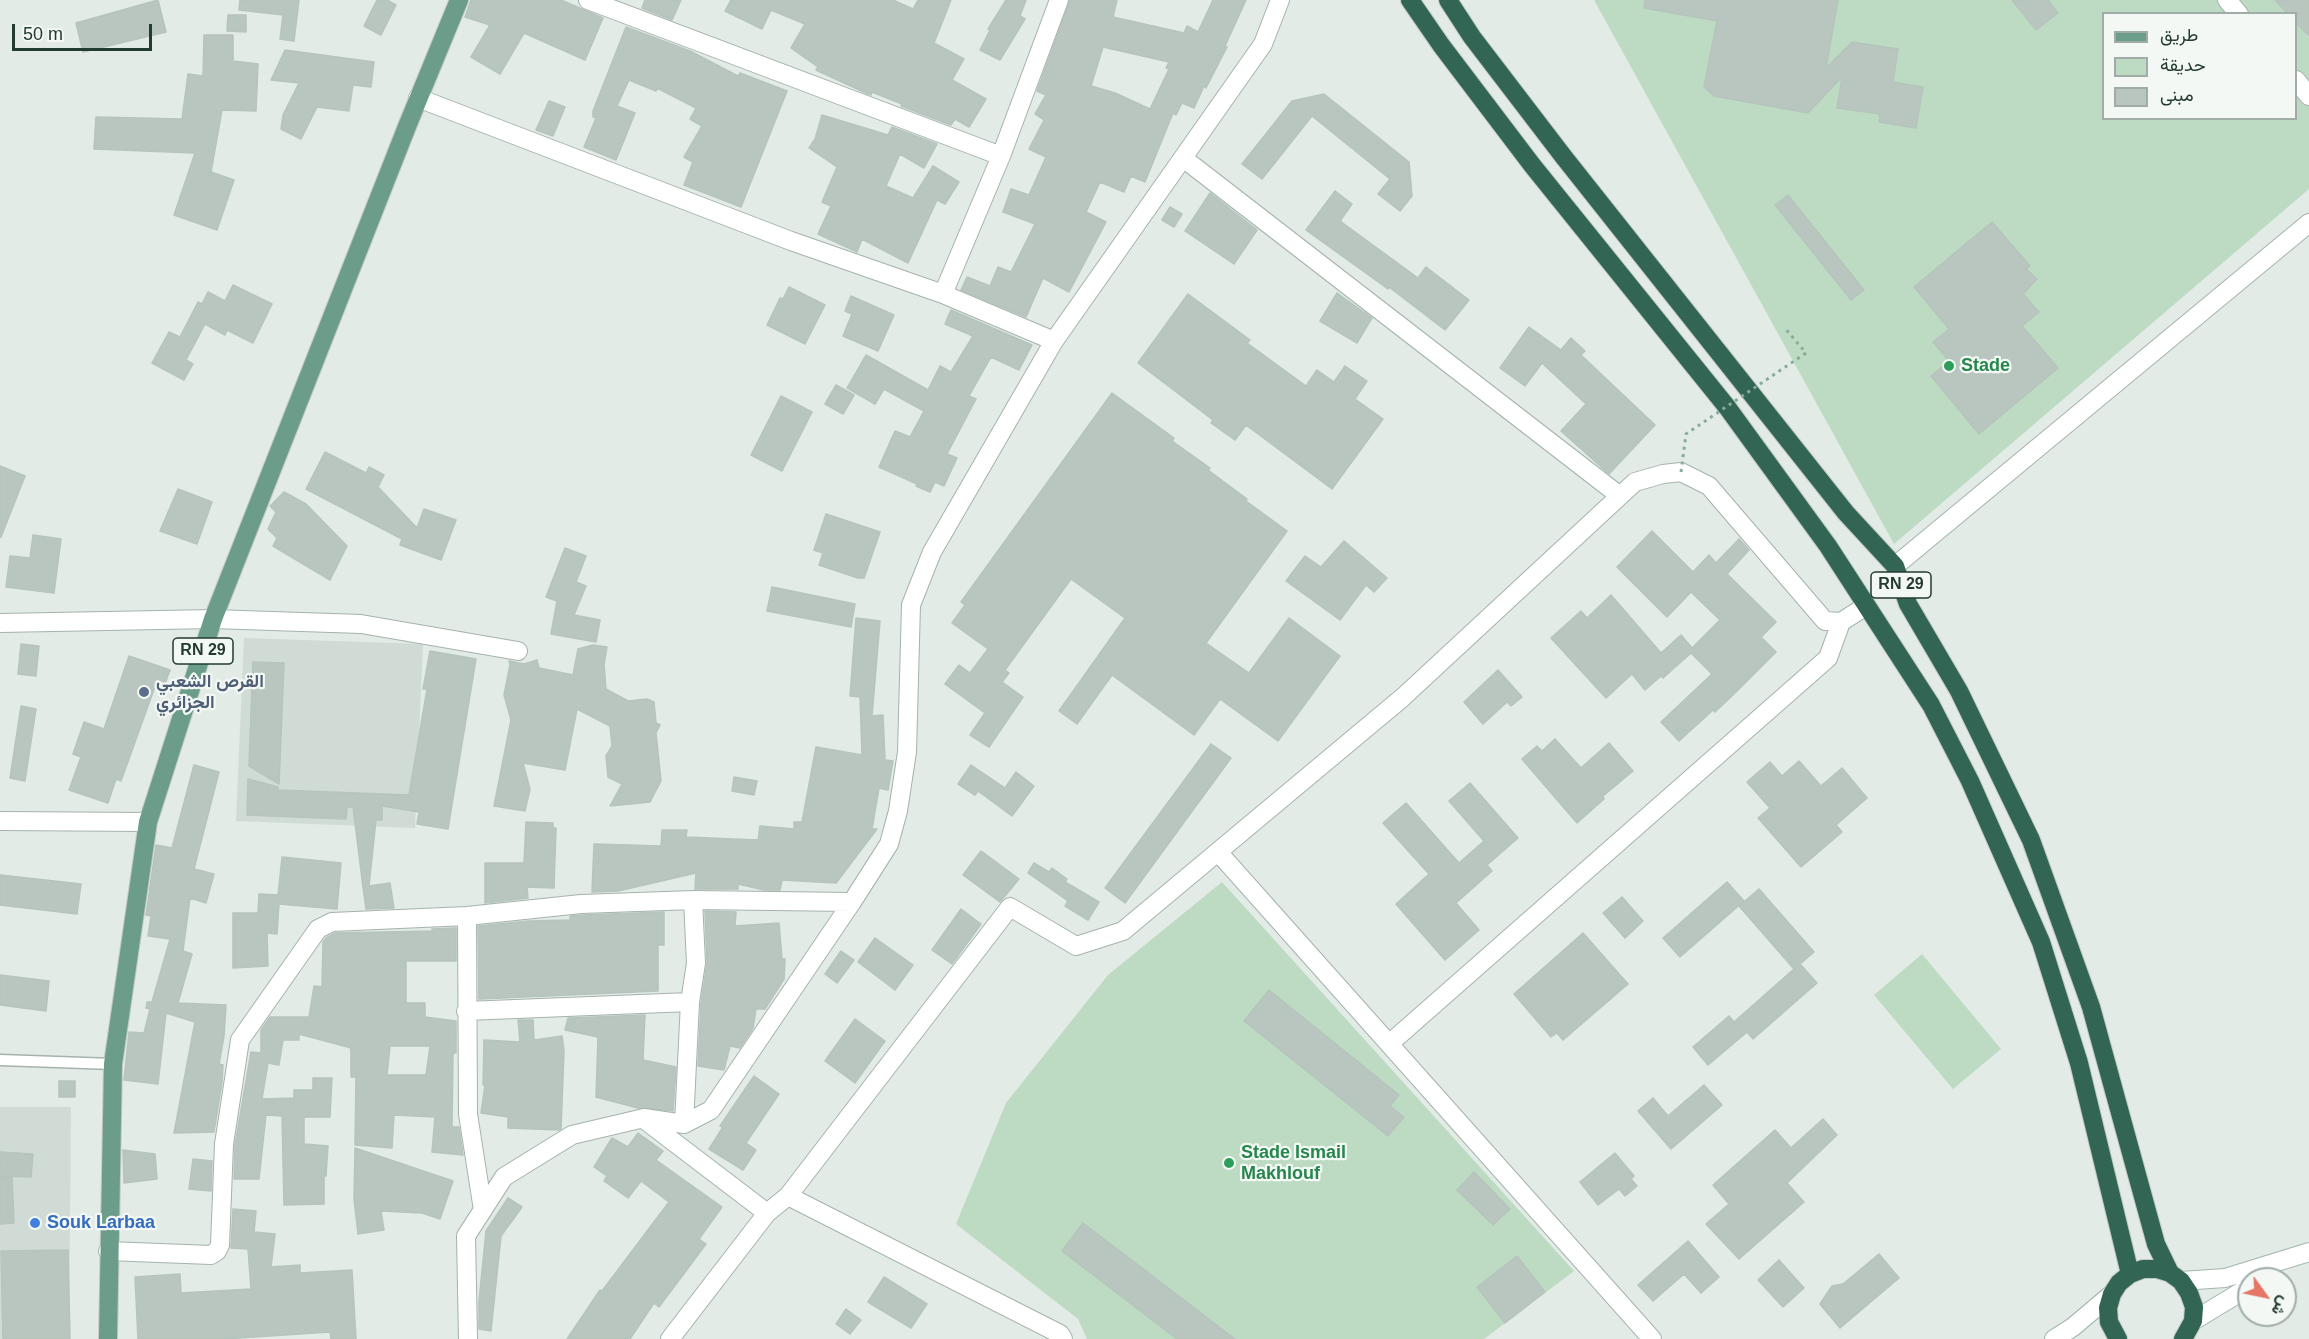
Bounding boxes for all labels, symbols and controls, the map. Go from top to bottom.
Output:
scale bar [15,12,154,50]
legend [2102,12,2297,120]
text: 50 m [23,24,63,44]
text: طريق [2160,25,2198,45]
text: حديقة [2160,55,2206,75]
text: مبنى [2160,85,2194,105]
place label: Stade [1961,355,2010,377]
marker: Stade [1942,359,1956,373]
road number: RN 29 [1871,572,1931,598]
road number: RN 29 [173,638,233,664]
place label: القرص الشعبي الجزائري [156,671,264,714]
marker: القرص الشعبي الجزائري [137,685,151,699]
place label: Stade Ismail Makhlouf [1241,1142,1346,1184]
marker: Stade Ismail Makhlouf [1222,1156,1236,1170]
place label: Souk Larbaa [47,1212,155,1234]
marker: Souk Larbaa [28,1216,42,1230]
north arrow [2237,1267,2297,1327]
text: ش [2268,1293,2293,1319]

